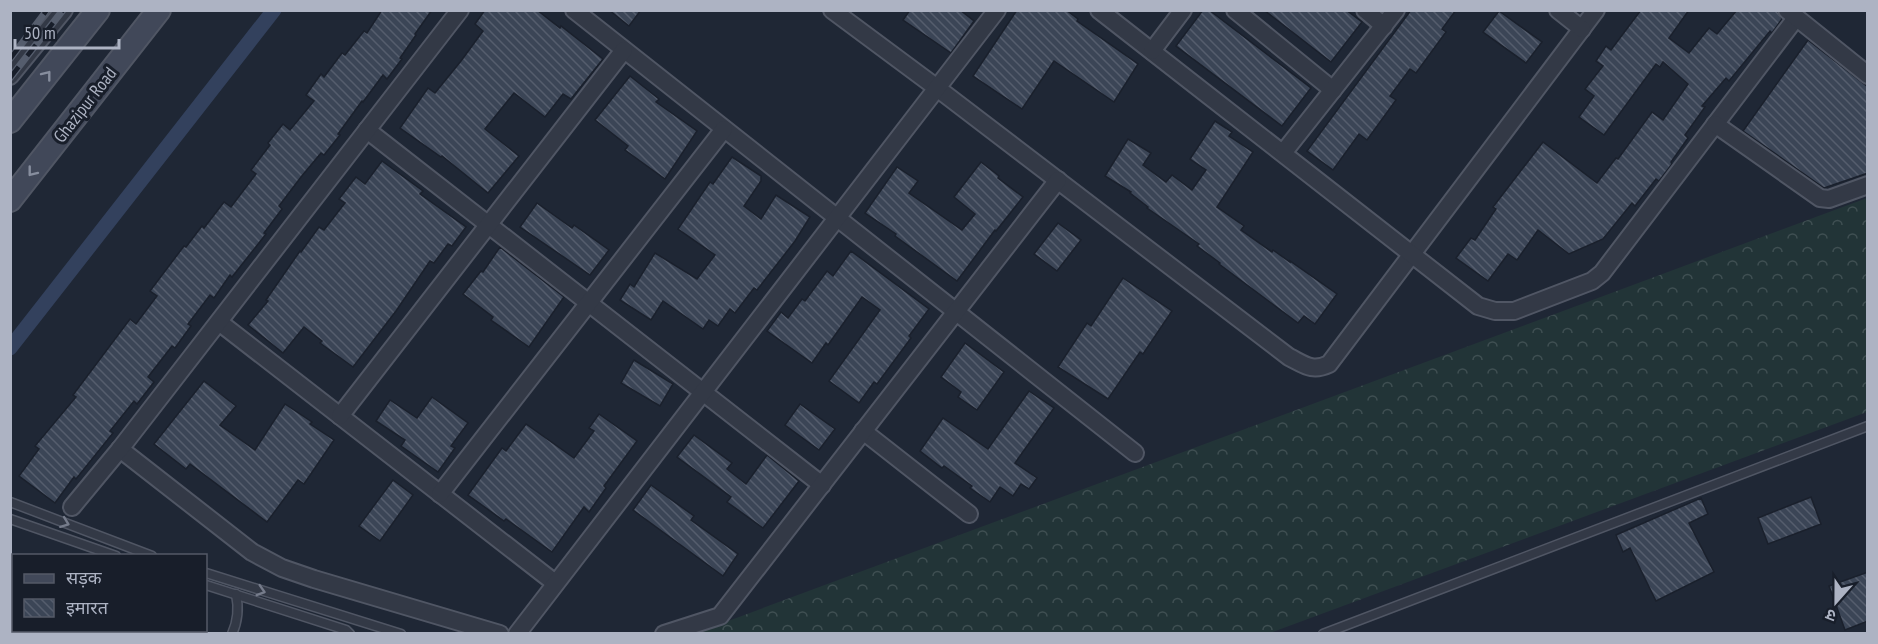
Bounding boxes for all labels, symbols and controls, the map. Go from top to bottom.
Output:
scale bar [15,12,118,50]
text: 50 m [24,21,56,44]
street label: Ghazipur Road [48,62,121,147]
one-way arrow [39,71,50,82]
one-way arrow [29,165,40,176]
one-way arrow [59,516,70,528]
legend [12,554,207,632]
text: सड़क [66,566,103,589]
north arrow [1806,572,1866,632]
one-way arrow [255,583,266,596]
text: इमारत [66,596,109,619]
text: उ [1822,605,1839,627]

